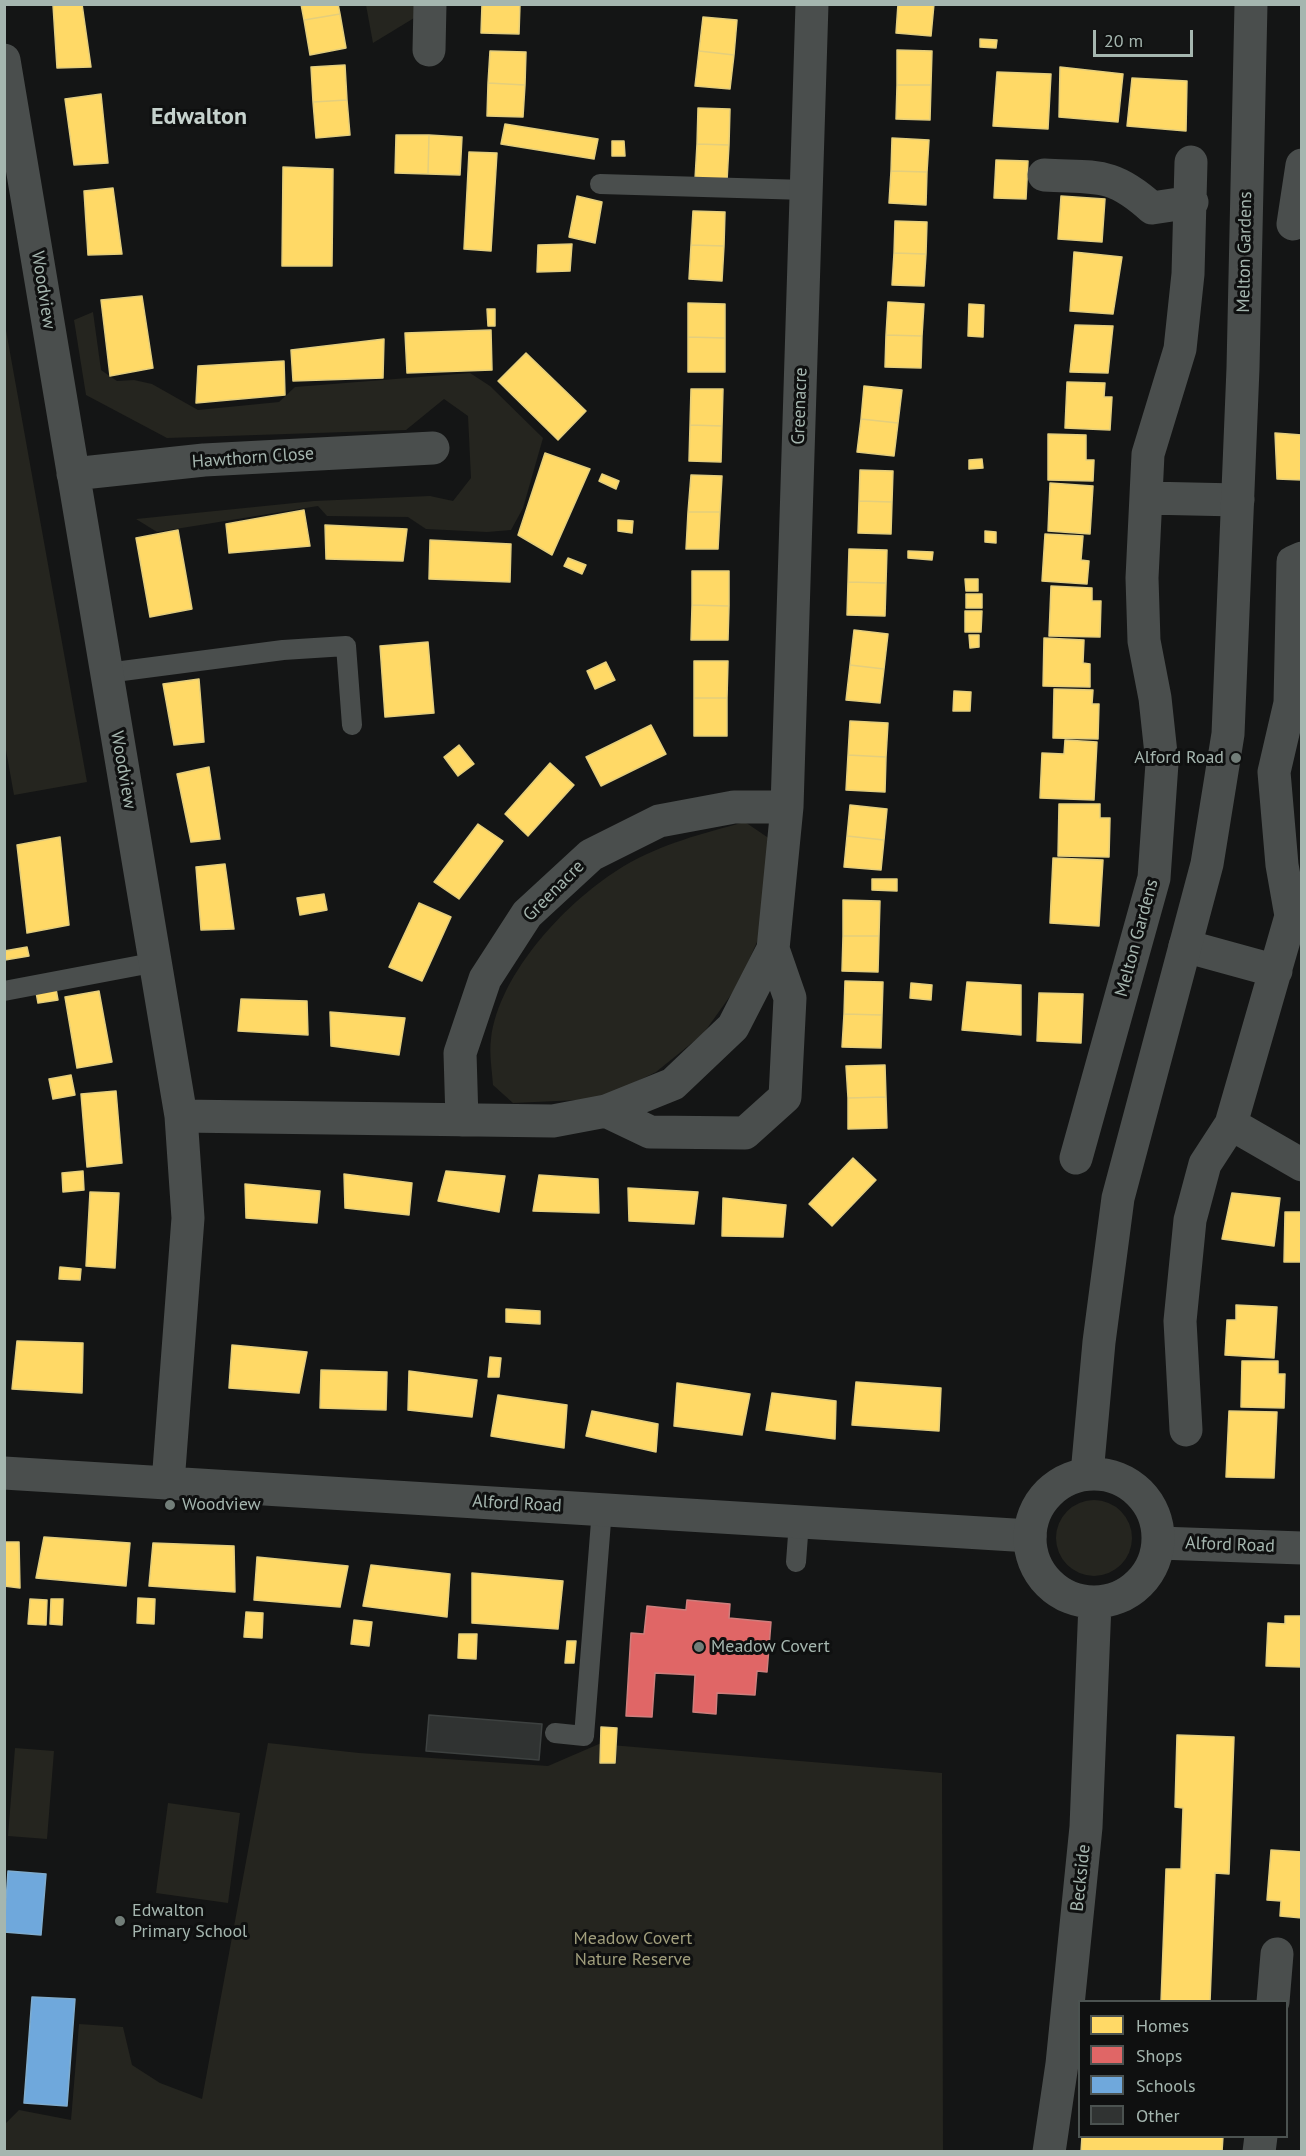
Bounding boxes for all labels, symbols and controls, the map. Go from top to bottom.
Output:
scale bar [1096,18,1196,56]
text: 20 m [1104,29,1143,52]
district label: Edwalton [151,103,247,131]
street label: Melton Gardens [1233,191,1257,313]
street label: Woodview [26,249,60,331]
street label: Greenacre [788,367,812,445]
street label: Hawthorn Close [191,443,315,473]
street label: Woodview [106,729,140,811]
place label: Alford Road [1134,747,1224,769]
marker: Alford Road [1229,751,1243,765]
street label: Greenacre [519,856,589,926]
street label: Melton Gardens [1111,877,1163,999]
street label: Alford Road [472,1491,562,1517]
place label: Woodview [182,1494,261,1516]
marker: Woodview [163,1498,177,1512]
street label: Alford Road [1185,1533,1275,1557]
place label: Meadow Covert [711,1636,830,1658]
marker: Meadow Covert [692,1640,706,1654]
street label: Beckside [1067,1843,1095,1913]
place label: Edwalton Primary School [132,1900,247,1942]
marker: Edwalton Primary School [113,1914,127,1928]
park label: Meadow Covert Nature Reserve [574,1928,692,1970]
legend [1078,2000,1288,2138]
text: Homes [1136,2014,1189,2037]
text: Shops [1136,2044,1182,2067]
text: Schools [1136,2074,1196,2097]
text: Other [1136,2104,1180,2127]

